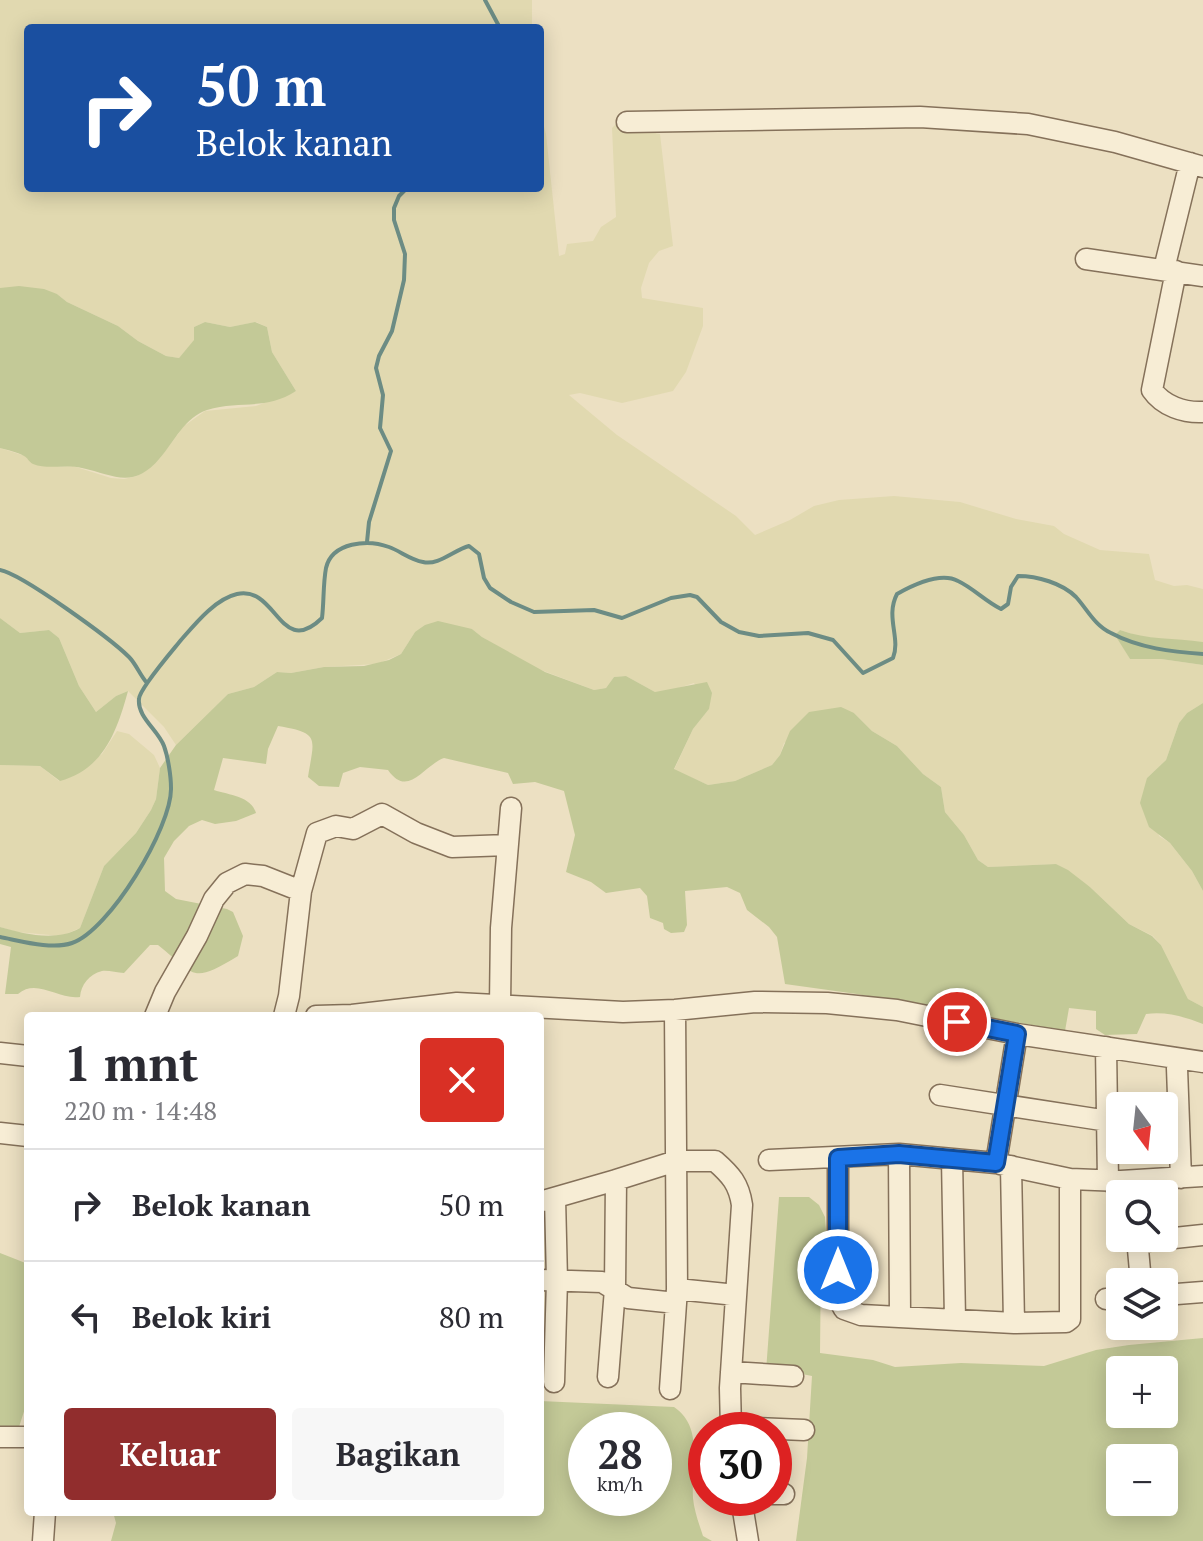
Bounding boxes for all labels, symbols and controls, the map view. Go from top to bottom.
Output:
text: 50 m [196,48,326,122]
icon: right [64,56,168,160]
text: Belok kanan [196,119,392,166]
pin [923,988,991,1056]
icon: arrive [935,1000,979,1044]
text: 1 mnt [64,1031,199,1095]
button: close [420,1038,504,1122]
north arrow [1106,1092,1178,1164]
map controls [1106,1092,1178,1516]
text: 220 m · 14:48 [64,1093,217,1127]
button: search [1106,1180,1178,1252]
icon: right [64,1183,108,1227]
text: Belok kanan [132,1185,311,1225]
text: 50 m [439,1185,504,1225]
position arrow [796,1228,880,1312]
button: layers [1106,1268,1178,1340]
icon: left [64,1295,108,1339]
text: Belok kiri [132,1297,271,1337]
text: 80 m [439,1297,504,1337]
button: + [1106,1356,1178,1428]
button: Keluar [64,1408,276,1500]
button: Bagikan [292,1408,504,1500]
speed limit sign: 30 [688,1412,792,1516]
text: 28 [597,1427,643,1480]
button: − [1106,1444,1178,1516]
text: km/h [597,1470,643,1497]

